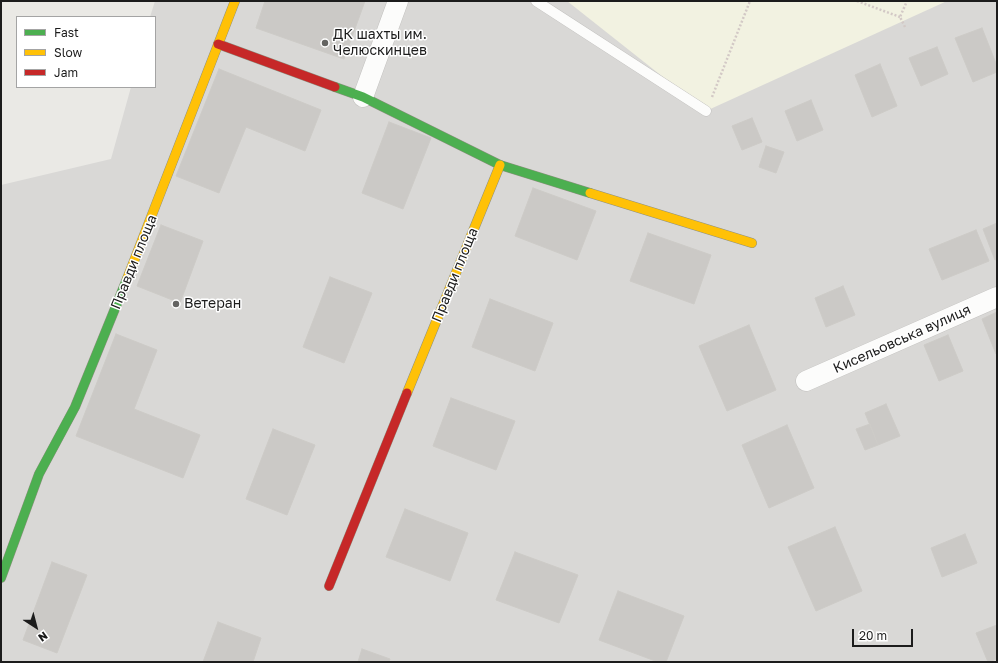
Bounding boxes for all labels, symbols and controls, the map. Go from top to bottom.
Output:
legend [16,16,156,88]
text: Fast [54,25,79,40]
place label: ДК шахты им. Челюскинцев [333,27,427,60]
marker: ДК шахты им. Челюскинцев [320,38,330,48]
text: Slow [54,45,82,60]
text: Jam [54,65,78,80]
street label: Правди площа [107,212,161,312]
street label: Правди площа [428,225,482,325]
place label: Ветеран [184,296,241,312]
marker: Ветеран [171,299,181,309]
street label: Кисельовська вулиця [831,301,973,377]
north arrow [16,607,56,647]
scale bar [854,621,915,647]
text: 20 m [859,628,887,643]
text: N [36,629,51,645]

